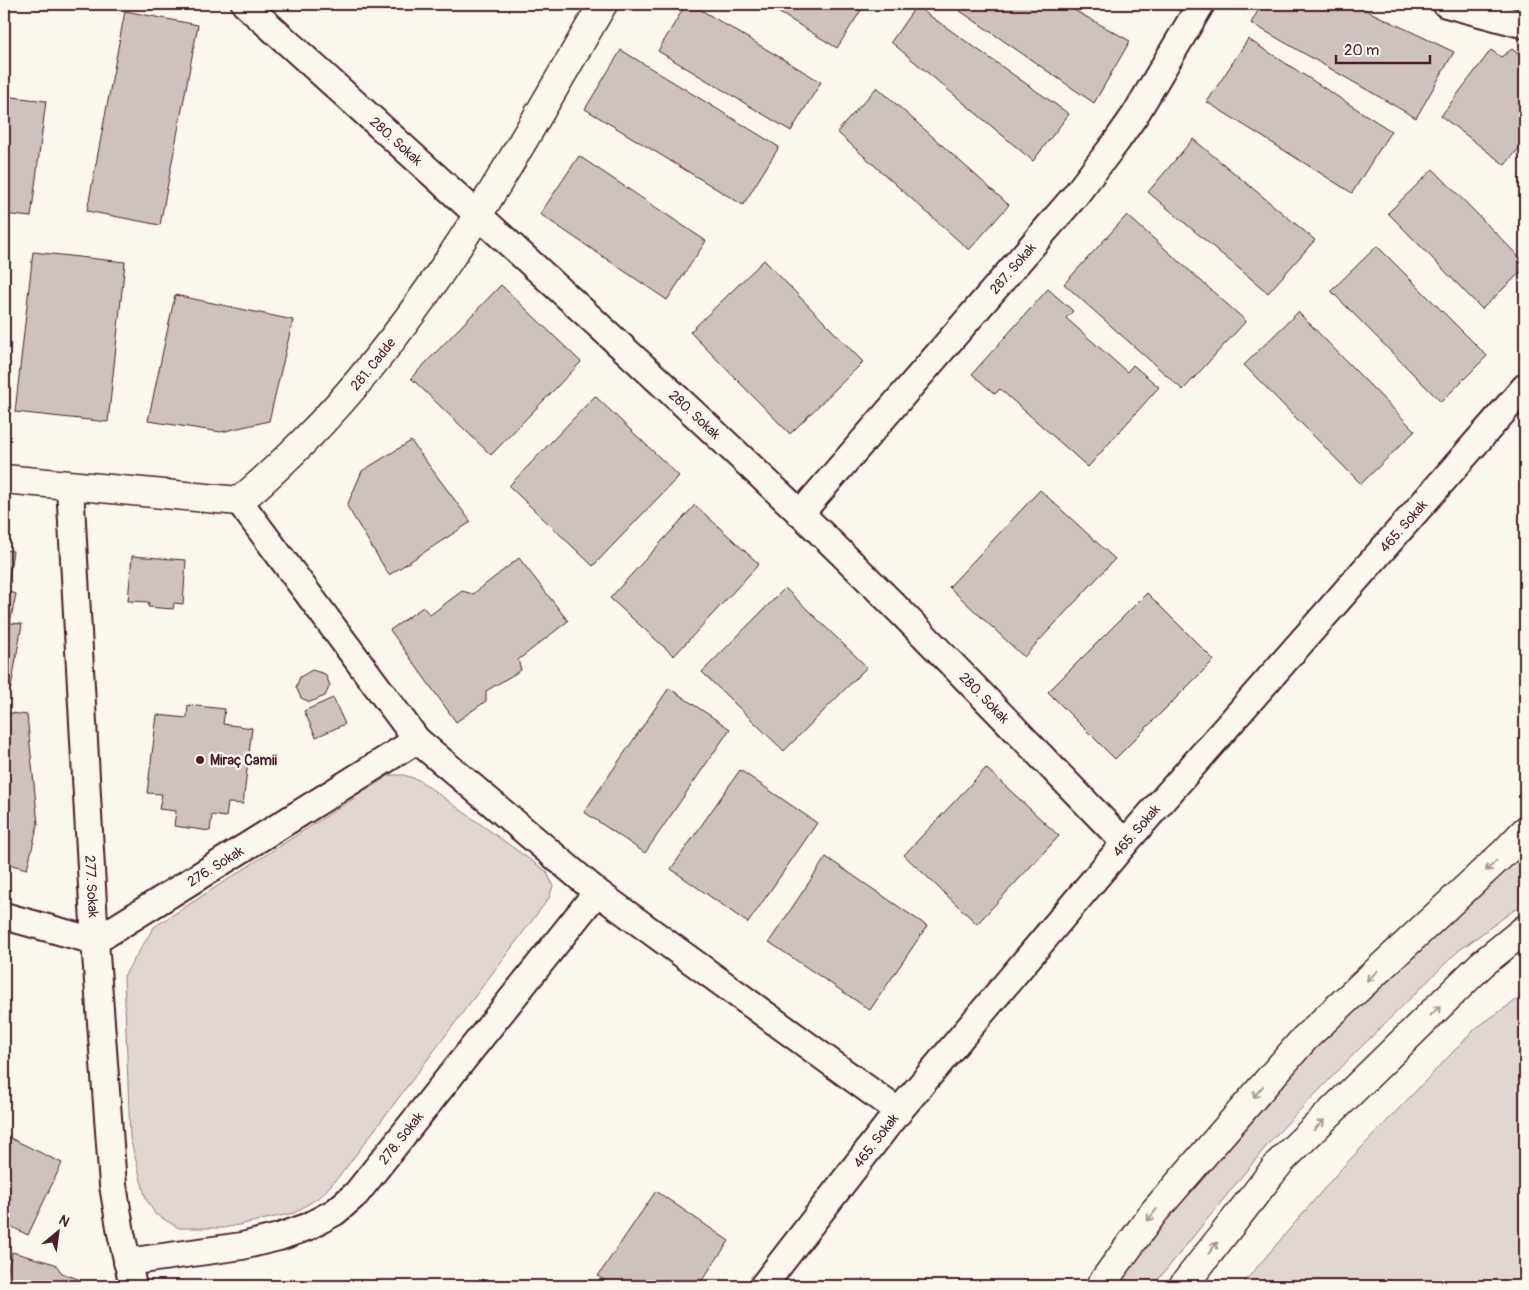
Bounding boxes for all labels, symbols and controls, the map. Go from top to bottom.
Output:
scale bar [1336,32,1430,64]
text: 20 m [1344,41,1379,60]
street label: 280. Sokak [366,113,426,169]
street label: 287. Sokak [986,239,1040,298]
street label: 281. Cadde [347,334,399,394]
street label: 280. Sokak [665,387,724,443]
street label: 465. Sokak [1376,497,1431,556]
street label: 280. Sokak [956,669,1013,727]
place label: Miraç Camii [210,752,277,769]
marker: Miraç Camii [194,754,206,766]
street label: 465. Sokak [1109,801,1164,860]
street label: 276. Sokak [184,842,247,890]
street label: 277. Sokak [81,855,102,918]
one-way arrow [1484,860,1497,872]
one-way arrow [1365,970,1378,982]
one-way arrow [1428,1005,1441,1017]
one-way arrow [1252,1086,1264,1099]
street label: 278. Sokak [375,1109,427,1168]
street label: 465. Sokak [850,1110,902,1171]
one-way arrow [1313,1119,1325,1131]
north arrow [32,1208,82,1258]
one-way arrow [1147,1208,1157,1222]
text: N [56,1211,72,1231]
one-way arrow [1208,1242,1219,1255]

